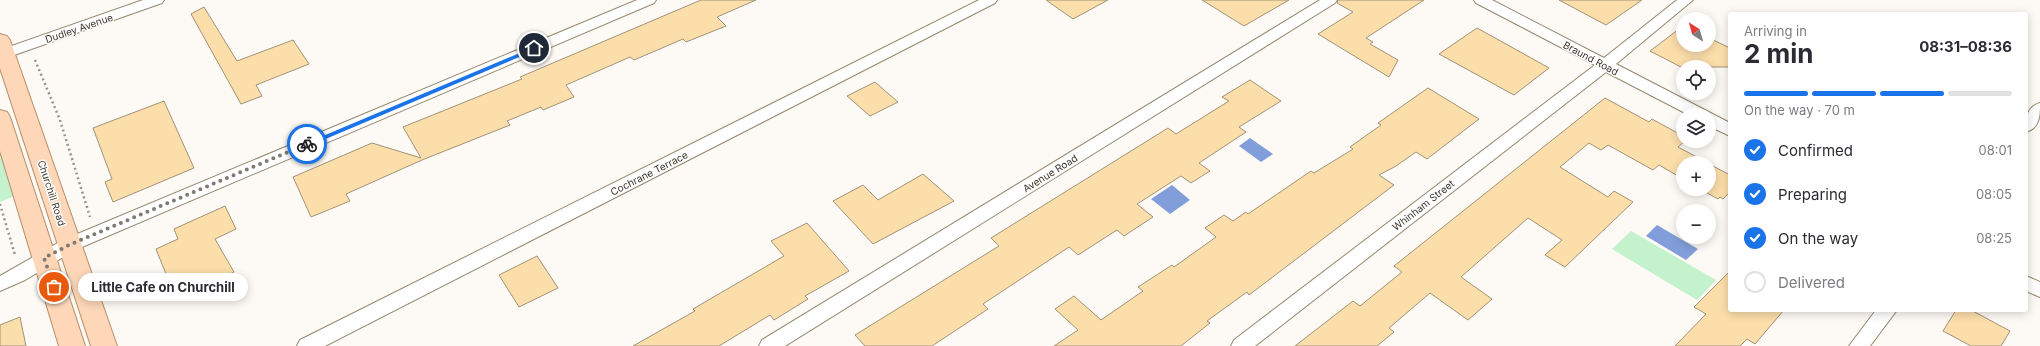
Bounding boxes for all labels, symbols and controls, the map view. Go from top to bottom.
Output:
street label: Dudley Avenue [44,11,115,45]
north arrow [1676,12,1716,52]
map controls [1676,12,1716,244]
text: Arriving in [1744,23,1807,39]
pin [517,31,551,65]
icon: home [523,37,545,59]
text: 08:31–08:36 [1919,37,2012,56]
street label: Braund Road [1561,38,1621,78]
text: 2 min [1744,38,1814,69]
button: locate [1676,60,1716,100]
text: On the way · 70 m [1744,102,1855,118]
button: layers [1676,108,1716,148]
courier [287,124,327,164]
icon: bike [296,133,318,155]
icon: check [1744,139,1766,161]
text: Confirmed [1778,141,1853,160]
text: 08:01 [1979,142,2012,158]
street label: Cochrane Terrace [608,148,690,198]
street label: Avenue Road [1021,151,1079,195]
button: + [1676,156,1716,196]
street label: Churchill Road [36,159,68,227]
street label: Whinham Street [1390,177,1457,233]
icon: check [1744,183,1766,205]
text: Preparing [1778,185,1847,204]
text: 08:05 [1976,186,2012,202]
button: − [1676,204,1716,244]
icon: check [1744,227,1766,249]
text: On the way [1778,229,1858,248]
text: 08:25 [1976,230,2012,246]
pin [37,270,71,304]
callout: Little Cafe on Churchill [78,273,248,301]
text: Delivered [1778,273,1845,292]
icon: bag [43,276,65,298]
text: Little Cafe on Churchill [91,279,235,295]

